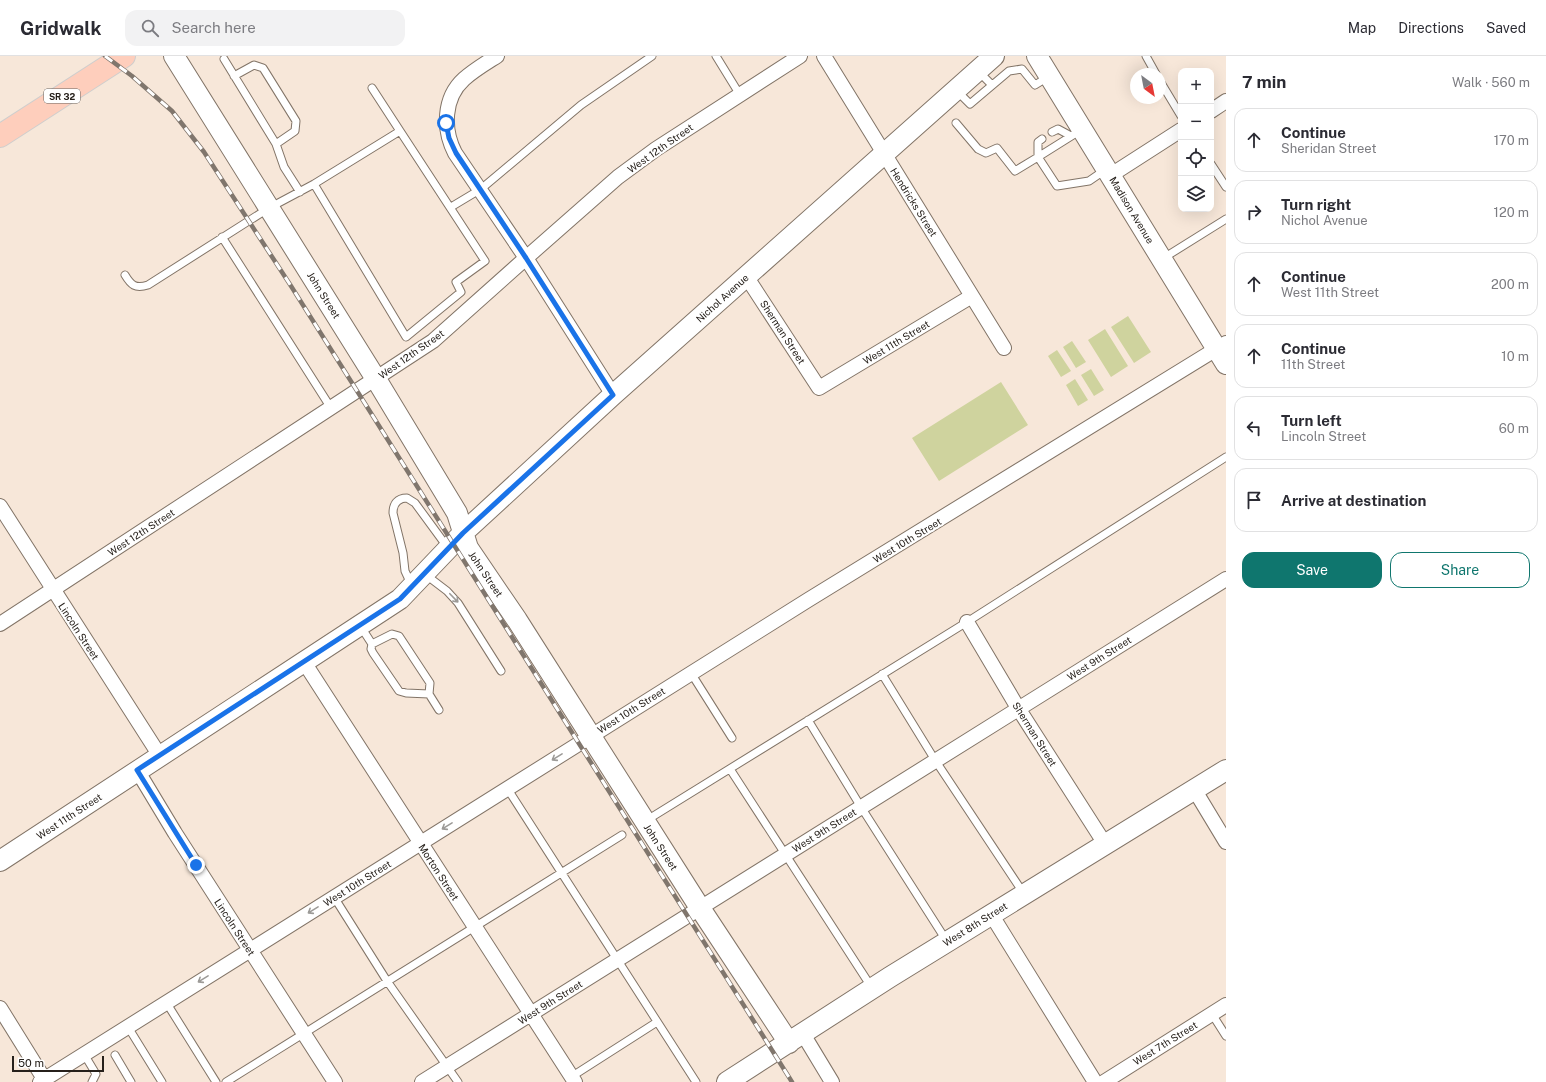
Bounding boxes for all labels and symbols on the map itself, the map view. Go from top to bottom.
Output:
north arrow [1130,68,1166,104]
road number: SR 32 [44,89,80,103]
route start [437,114,455,132]
street label: West 12th Street [625,121,695,175]
street label: Hendricks Street [888,165,940,239]
street label: Madison Avenue [1107,174,1157,246]
street label: John Street [305,269,343,321]
street label: Nichol Avenue [693,271,751,325]
street label: Sherman Street [758,298,808,366]
street label: West 11th Street [861,317,932,367]
street label: West 12th Street [376,327,446,381]
street label: West 12th Street [105,506,177,558]
street label: West 10th Street [871,515,943,565]
street label: John Street [466,549,506,599]
one-way arrow [449,593,459,603]
street label: Lincoln Street [56,600,102,662]
street label: West 9th Street [1065,633,1133,683]
street label: West 10th Street [595,684,667,736]
street label: Sherman Street [1010,700,1060,768]
one-way arrow [551,753,563,761]
street label: West 11th Street [34,790,104,842]
street label: West 9th Street [790,805,858,855]
one-way arrow [442,822,453,830]
street label: John Street [642,822,680,872]
street label: Morton Street [416,841,462,903]
route end [187,856,205,874]
street label: West 10th Street [321,857,393,909]
street label: Lincoln Street [212,896,258,958]
street label: West 8th Street [941,899,1010,949]
one-way arrow [308,906,319,914]
one-way arrow [197,976,209,984]
street label: West 9th Street [516,977,584,1027]
street label: West 7th Street [1131,1018,1199,1068]
scale bar [12,1054,104,1073]

